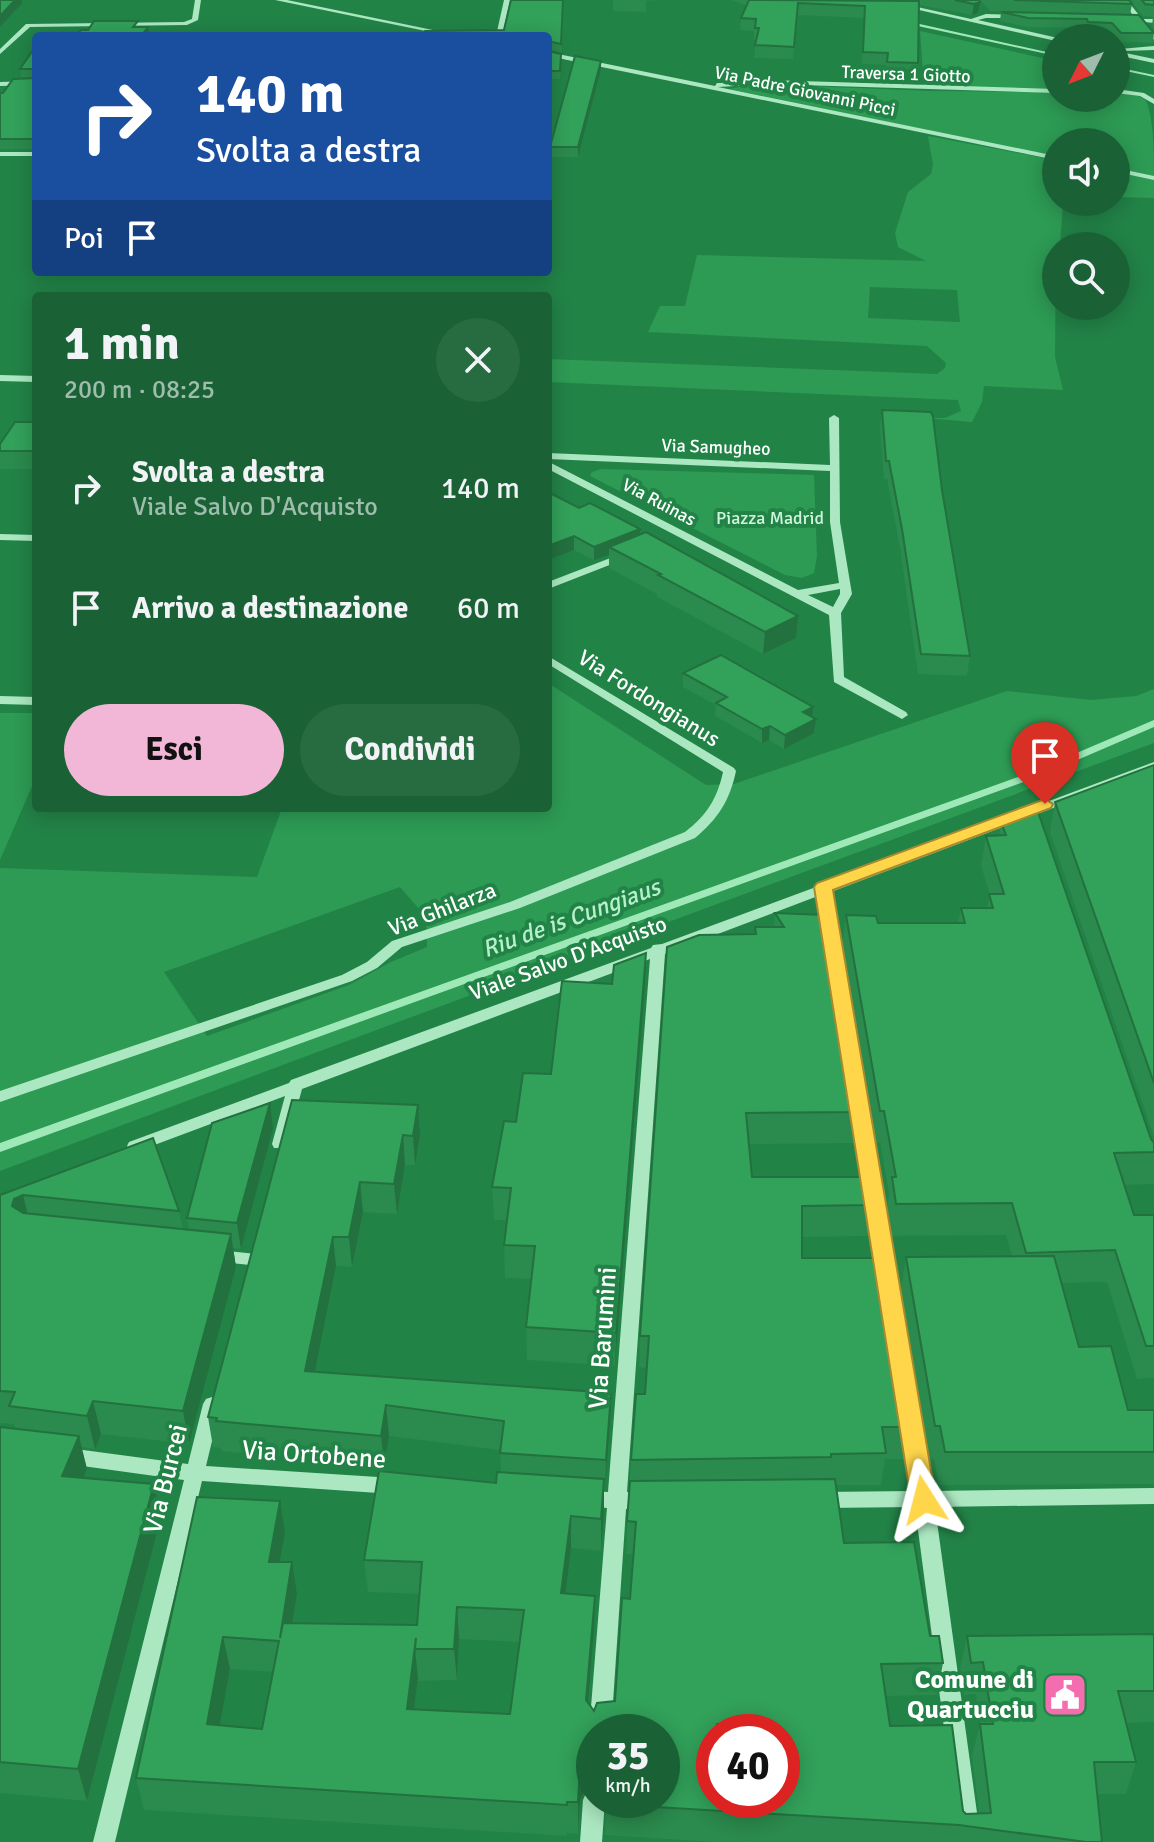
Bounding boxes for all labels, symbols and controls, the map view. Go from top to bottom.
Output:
north arrow [1042,24,1130,112]
map controls [1042,24,1130,320]
text: 140 m [196,59,344,128]
street label: Via Padre Giovanni Picci [713,61,897,121]
street label: Traversa 1 Giotto [841,61,971,87]
icon: right [64,64,168,168]
text: Svolta a destra [196,128,422,173]
button: sound [1042,128,1130,216]
icon: arrive [120,216,164,260]
text: Poi [64,220,104,257]
button: search [1042,232,1130,320]
text: 1 min [64,314,180,373]
button: close [436,318,520,402]
text: 200 m · 08:25 [64,374,215,406]
street label: Via Samugheo [661,434,771,460]
text: Svolta a destra [132,454,325,491]
icon: right [64,466,108,510]
text: 140 m [441,470,520,507]
street label: Via Ruinas [618,473,700,531]
text: Viale Salvo D'Acquisto [132,491,378,523]
park label: Piazza Madrid [716,507,824,529]
icon: arrive [64,586,108,630]
text: Arrivo a destinazione [132,590,408,627]
text: 60 m [457,590,520,627]
street label: Via Fordongianus [573,644,725,752]
button: Esci [64,704,284,796]
button: Condividi [300,704,520,796]
pin [1011,722,1079,804]
icon: arrive [1023,734,1067,778]
water label: Riu de is Cungiaus [478,871,666,964]
street label: Via Ghilarza [384,876,500,942]
street label: Viale Salvo D'Acquisto [466,910,670,1006]
street label: Via Barumini [582,1266,624,1410]
street label: Via Burcei [137,1421,195,1537]
street label: Via Ortobene [241,1434,387,1476]
position arrow [882,1458,966,1542]
place label: Comune di Quartucciu [907,1664,1034,1726]
public building icon: Comune di Quartucciu [1041,1671,1089,1719]
speed limit sign: 40 [696,1714,800,1818]
text: 35 [606,1731,650,1781]
text: km/h [605,1773,651,1798]

